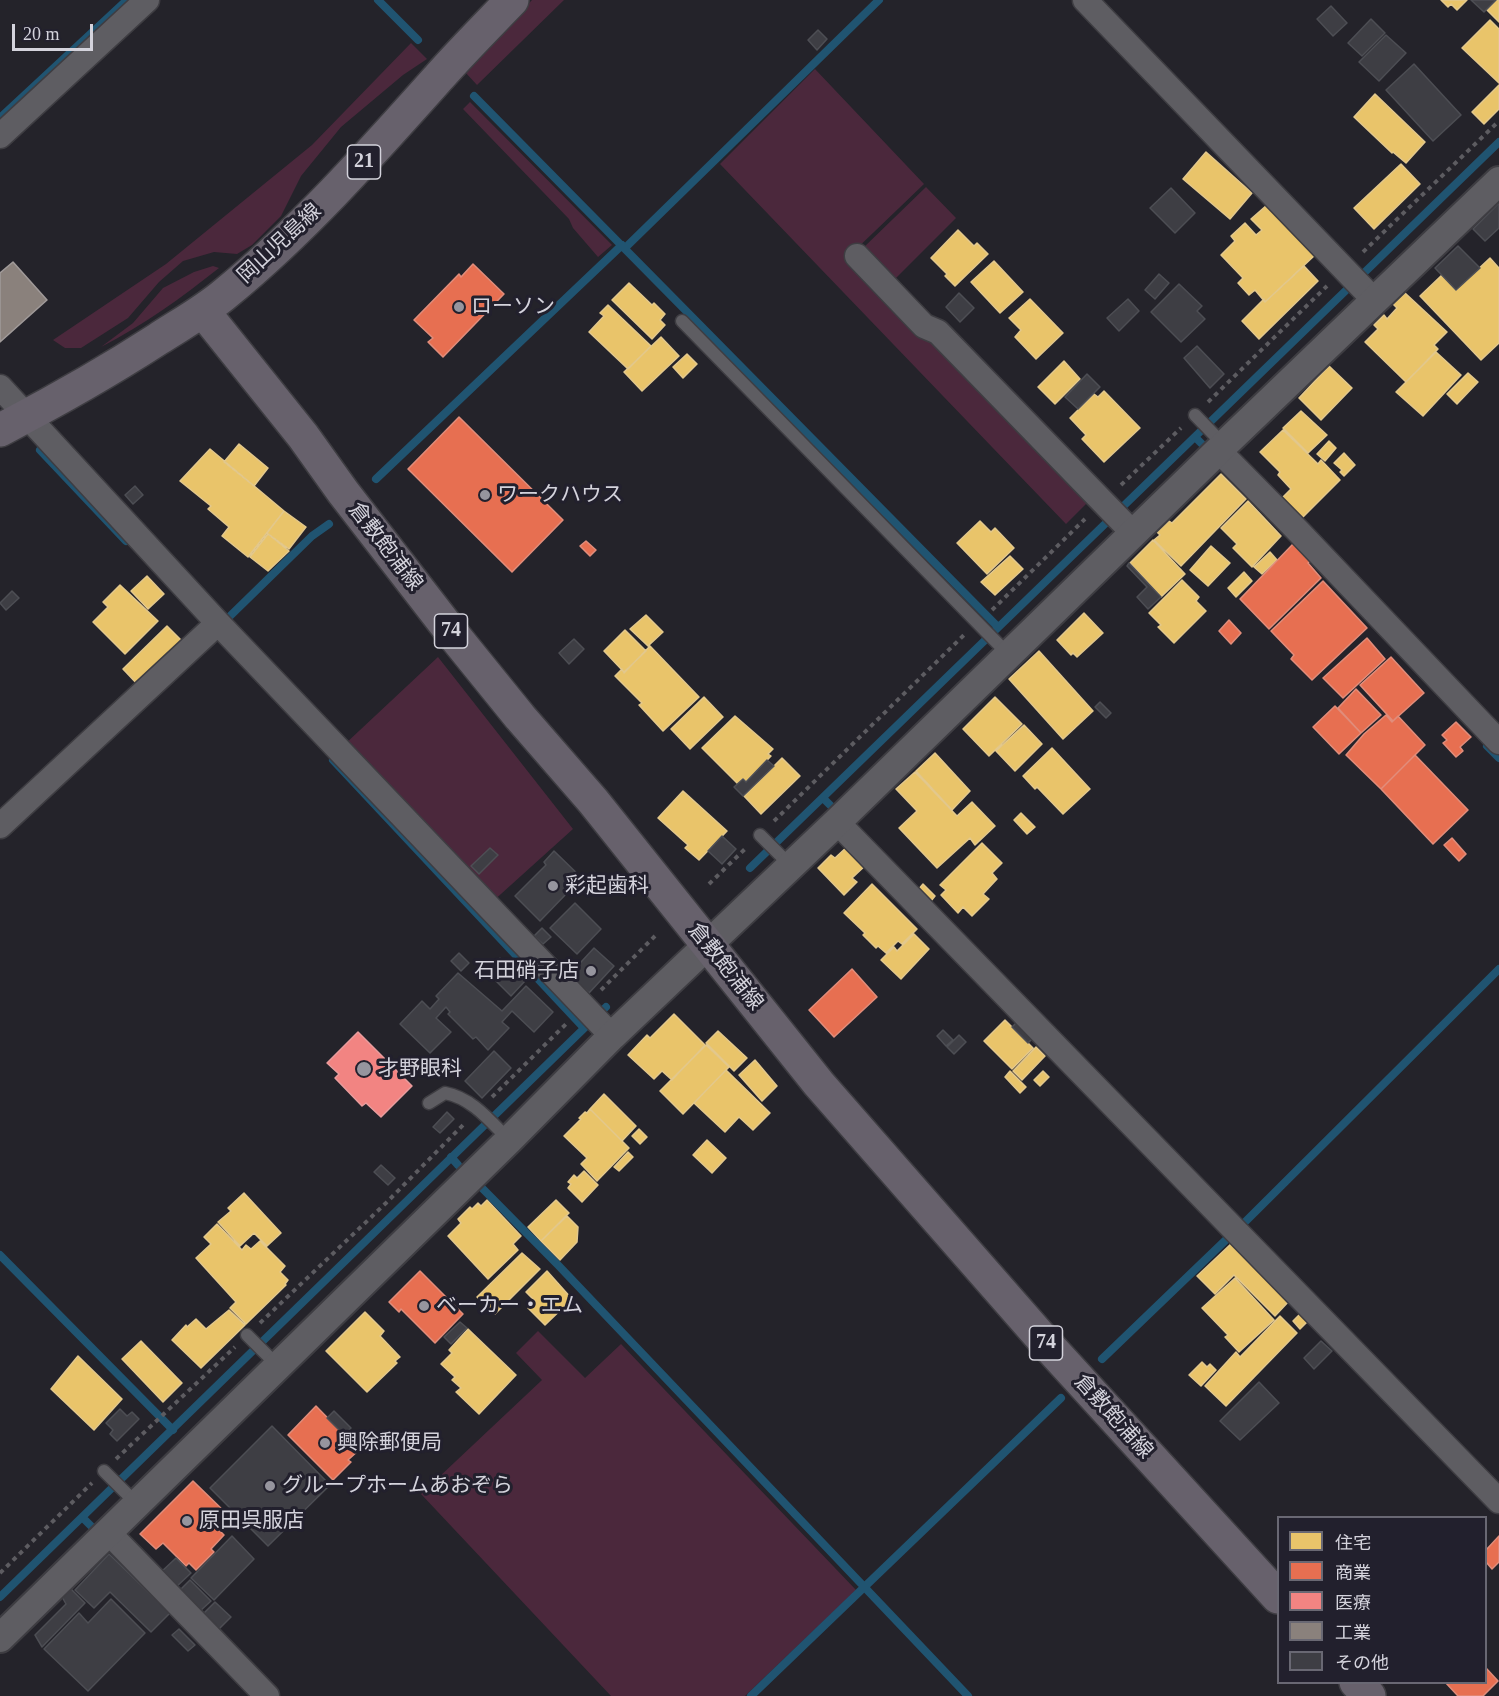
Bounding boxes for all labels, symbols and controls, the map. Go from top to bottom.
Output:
scale bar [15,12,96,50]
text: 20 m [23,24,60,44]
road number: 21 [348,145,380,179]
street label: 岡山児島線 [233,199,327,289]
place label: ローソン [471,294,555,320]
marker: ローソン [452,300,466,314]
place label: ワークハウス [497,482,623,508]
marker: ワークハウス [478,488,492,502]
street label: 倉敷飽浦線 [343,498,427,596]
road number: 74 [434,614,468,648]
place label: 彩起歯科 [565,873,649,899]
marker: 彩起歯科 [546,879,560,893]
street label: 倉敷飽浦線 [682,918,768,1016]
place label: 石田硝子店 [474,958,579,984]
marker: 石田硝子店 [584,964,598,978]
place label: 才野眼科 [378,1056,462,1082]
marker: 才野眼科 [355,1060,373,1078]
place label: ベーカー・エム [436,1293,583,1319]
marker: ベーカー・エム [417,1299,431,1313]
road number: 74 [1030,1326,1062,1360]
street label: 倉敷飽浦線 [1069,1370,1157,1464]
place label: 興除郵便局 [337,1430,442,1456]
marker: 興除郵便局 [318,1436,332,1450]
place label: グループホームあおぞら [282,1473,513,1499]
marker: グループホームあおぞら [263,1479,277,1493]
place label: 原田呉服店 [199,1508,304,1534]
marker: 原田呉服店 [180,1514,194,1528]
legend [1277,1516,1487,1684]
text: 住宅 [1335,1533,1371,1553]
text: 商業 [1335,1563,1371,1583]
text: 医療 [1335,1593,1371,1613]
text: 工業 [1335,1623,1371,1643]
text: その他 [1335,1653,1389,1673]

